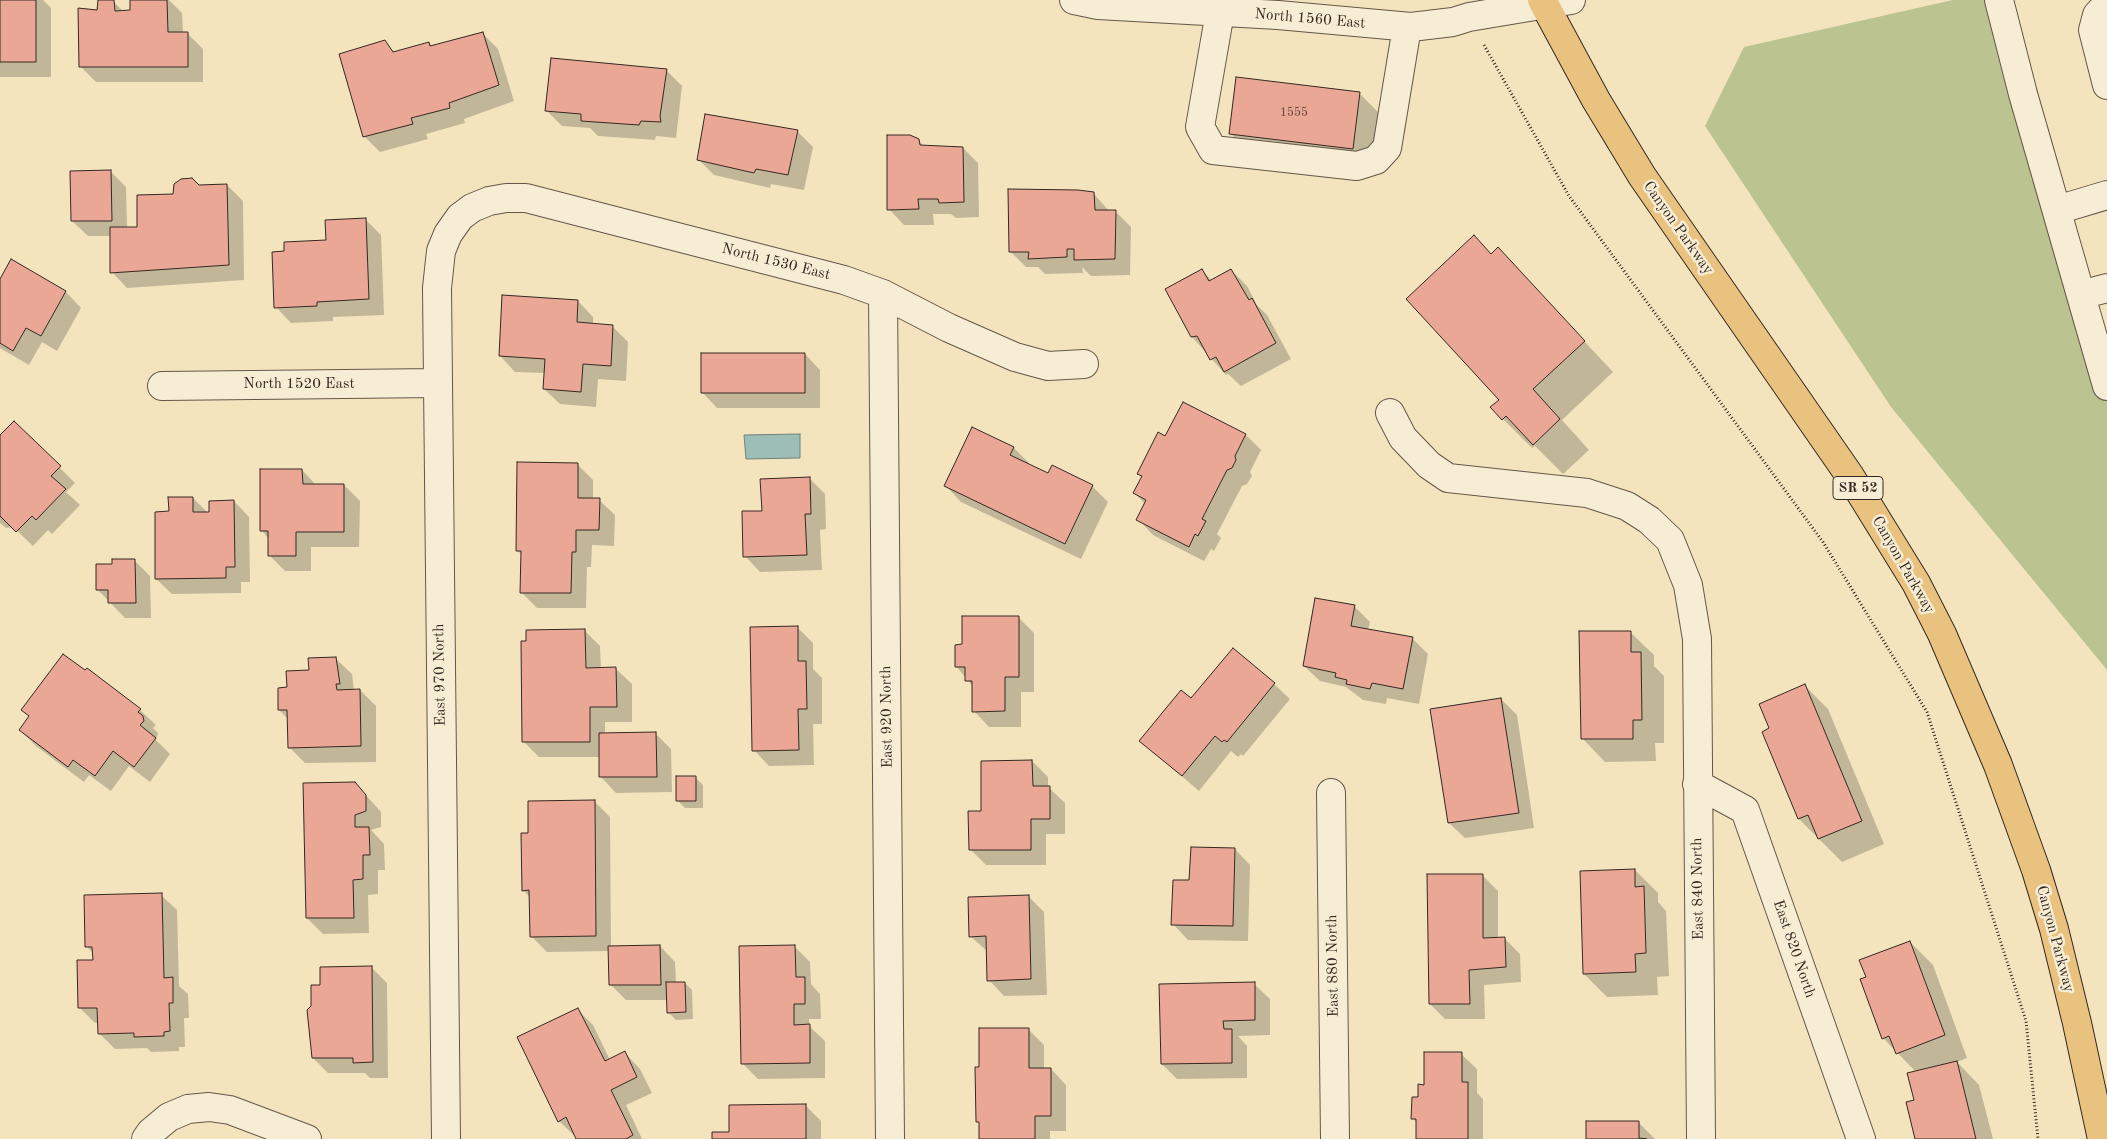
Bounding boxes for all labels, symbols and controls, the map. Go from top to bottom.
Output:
street label: North 1560 East [1254,5,1366,33]
house number: 1555 [1280,106,1308,120]
street label: Canyon Parkway [1639,178,1717,278]
street label: North 1530 East [720,240,832,284]
street label: North 1520 East [243,375,355,393]
road number: SR 52 [1833,476,1883,499]
street label: Canyon Parkway [1868,513,1938,617]
street label: East 970 North [430,624,450,726]
street label: East 920 North [877,666,897,768]
street label: East 840 North [1688,838,1708,940]
street label: Canyon Parkway [2032,884,2078,994]
street label: East 820 North [1769,898,1819,1000]
street label: East 880 North [1323,915,1343,1017]

